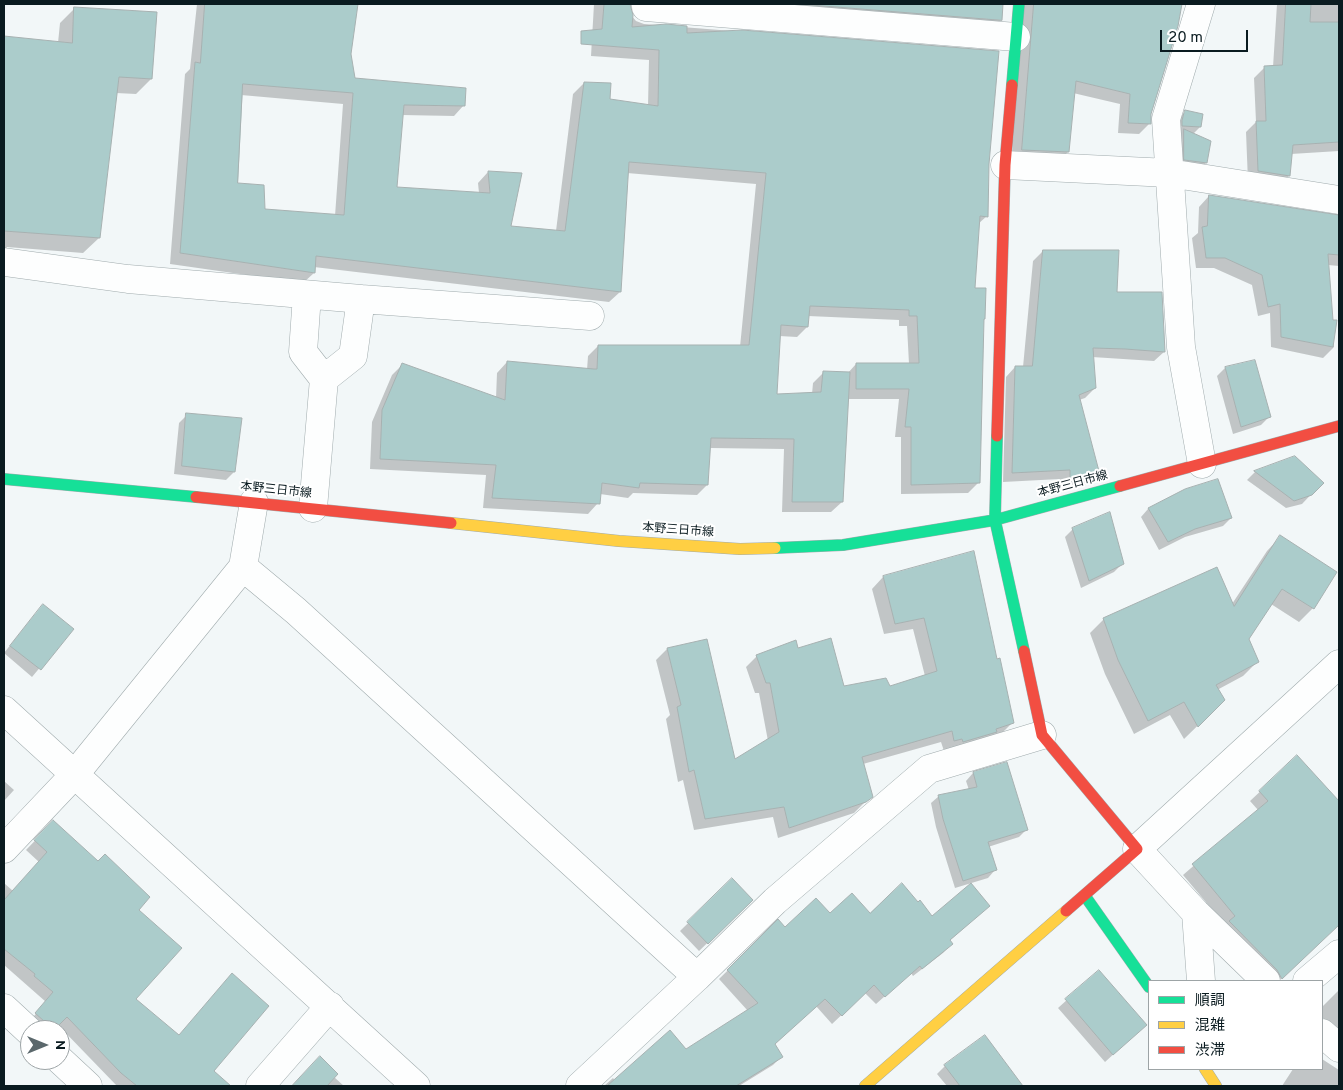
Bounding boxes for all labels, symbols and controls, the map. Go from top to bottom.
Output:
scale bar [1163,20,1250,52]
text: 20 m [1168,29,1203,48]
street label: 本野三日市線 [1036,469,1110,501]
street label: 本野三日市線 [239,480,313,502]
street label: 本野三日市線 [642,521,714,541]
legend [1148,980,1323,1070]
text: 順調 [1195,992,1225,1011]
text: 混雑 [1195,1017,1225,1036]
north arrow [20,1020,70,1070]
text: N [51,1040,68,1050]
text: 渋滞 [1195,1042,1225,1061]

